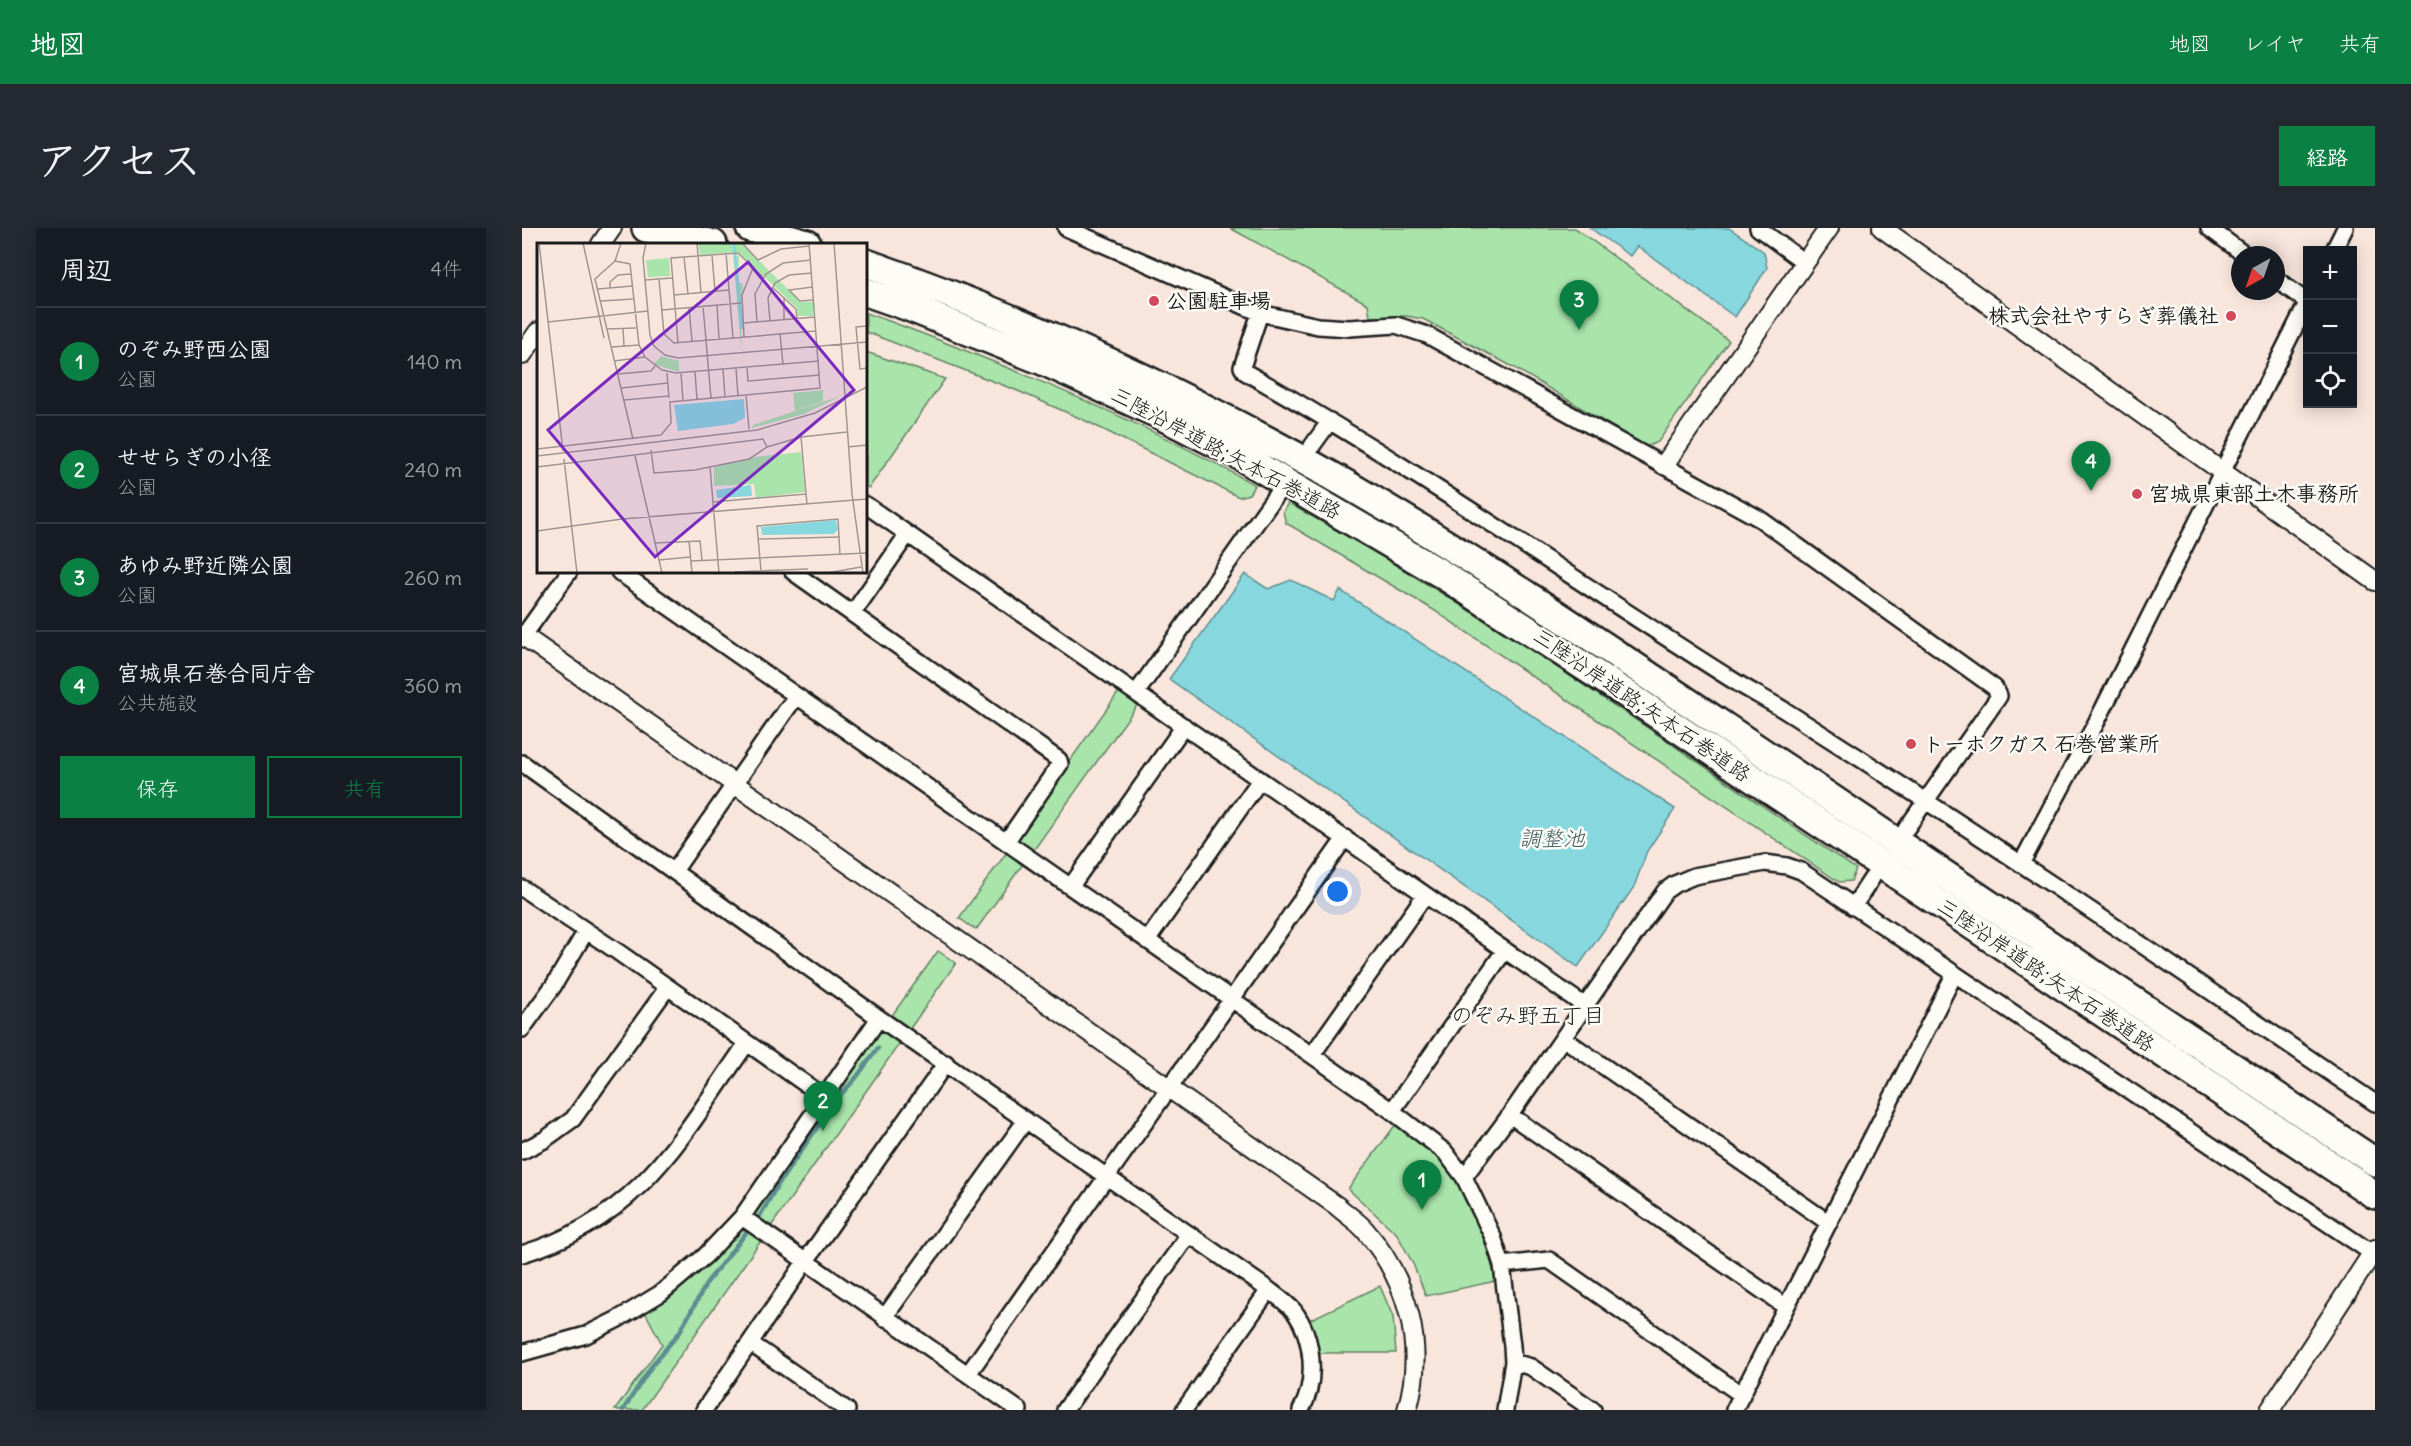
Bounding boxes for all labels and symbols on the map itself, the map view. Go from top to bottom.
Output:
inset map [537,243,867,573]
north arrow [2231,246,2285,300]
pin: 3 [1560,280,1598,330]
place label: 公園駐車場 [1166,287,1271,314]
marker: 公園駐車場 [1147,294,1161,308]
place label: 株式会社やすらぎ葬儀社 [1988,302,2219,329]
marker: 株式会社やすらぎ葬儀社 [2224,309,2238,323]
street label: 三陸沿岸道路;矢本石巻道路 [1106,380,1346,525]
pin: 4 [2072,442,2110,491]
place label: 宮城県東部土木事務所 [2149,480,2359,507]
marker: 宮城県東部土木事務所 [2130,487,2144,501]
street label: 三陸沿岸道路;矢本石巻道路 [1528,622,1756,788]
place label: トーホクガス 石巻営業所 [1923,730,2159,757]
marker: トーホクガス 石巻営業所 [1904,737,1918,751]
water label: 調整池 [1519,824,1586,852]
your location [1323,877,1352,906]
street label: 三陸沿岸道路;矢本石巻道路 [1932,892,2160,1058]
district label: のぞみ野五丁目 [1451,1001,1605,1029]
pin: 2 [804,1082,842,1131]
pin: 1 [1402,1160,1442,1210]

